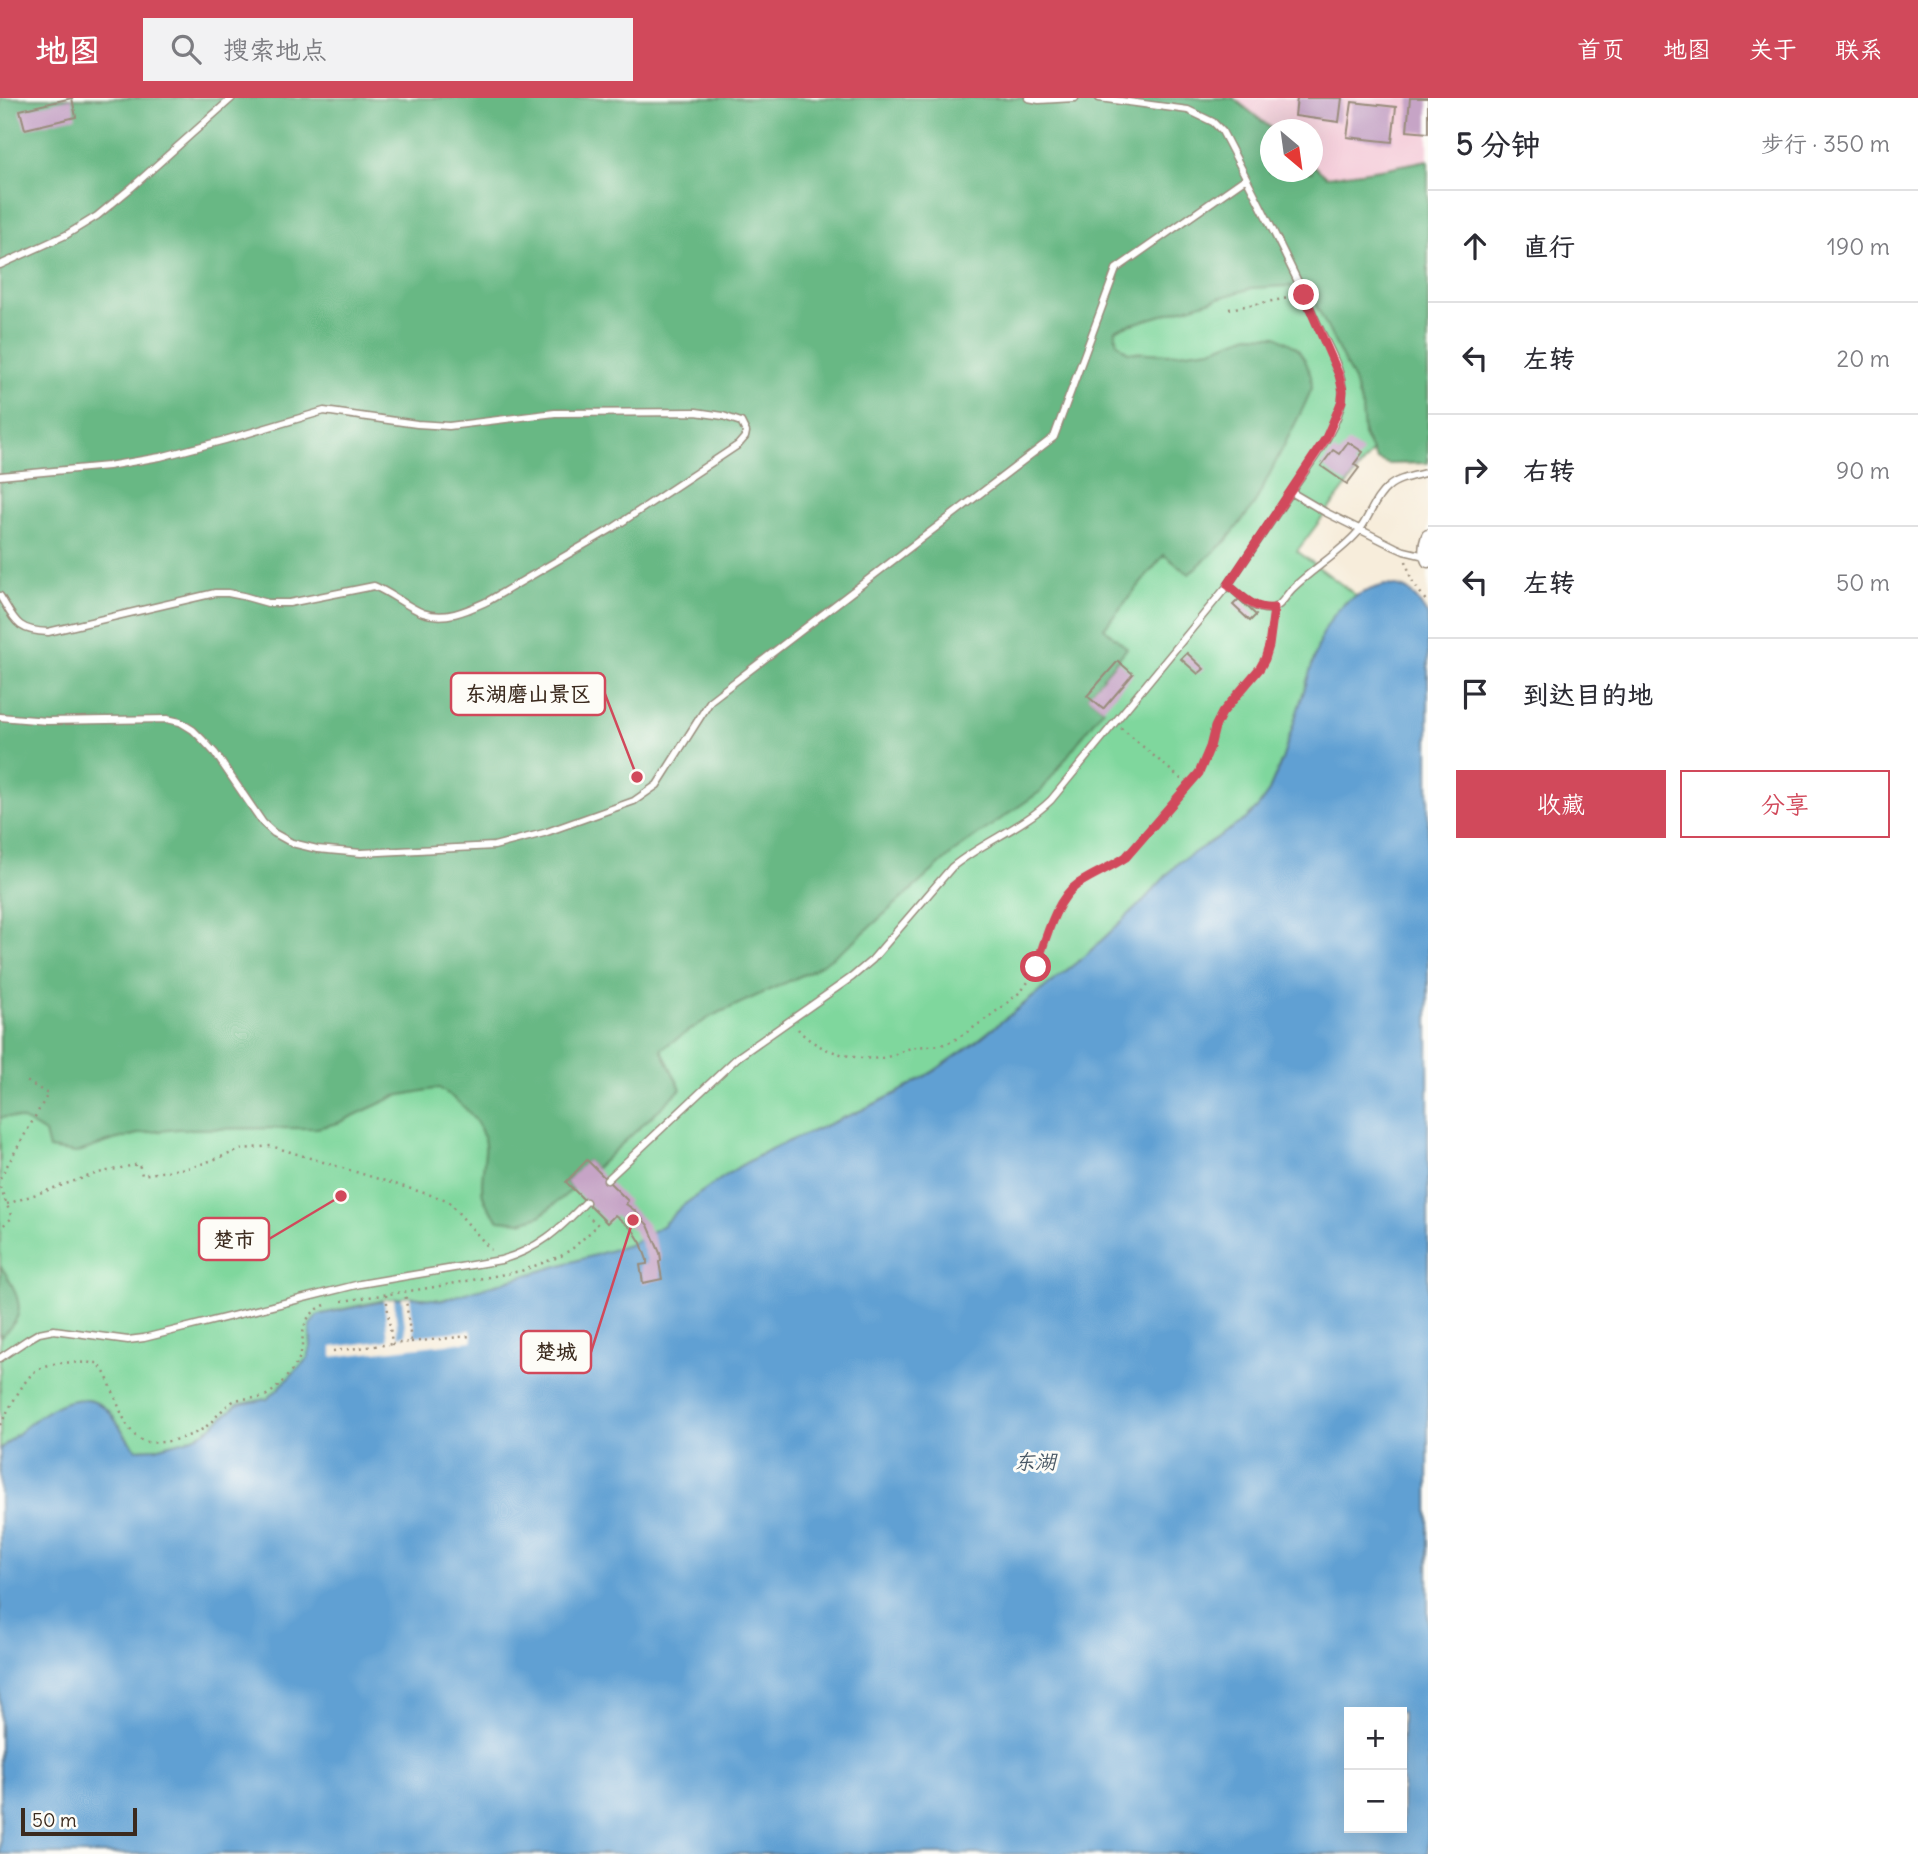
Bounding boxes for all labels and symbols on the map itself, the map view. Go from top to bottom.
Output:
north arrow [1260,119,1323,182]
route end [1288,279,1319,310]
callout: 东湖磨山景区 [451,673,605,715]
text: 东湖磨山景区 [465,680,591,707]
route start [1020,951,1051,982]
callout: 楚市 [199,1218,269,1260]
text: 楚市 [213,1226,255,1253]
callout: 楚城 [521,1331,591,1373]
text: 楚城 [535,1338,577,1365]
water label: 东湖 [1014,1448,1058,1475]
scale bar [21,1805,136,1837]

